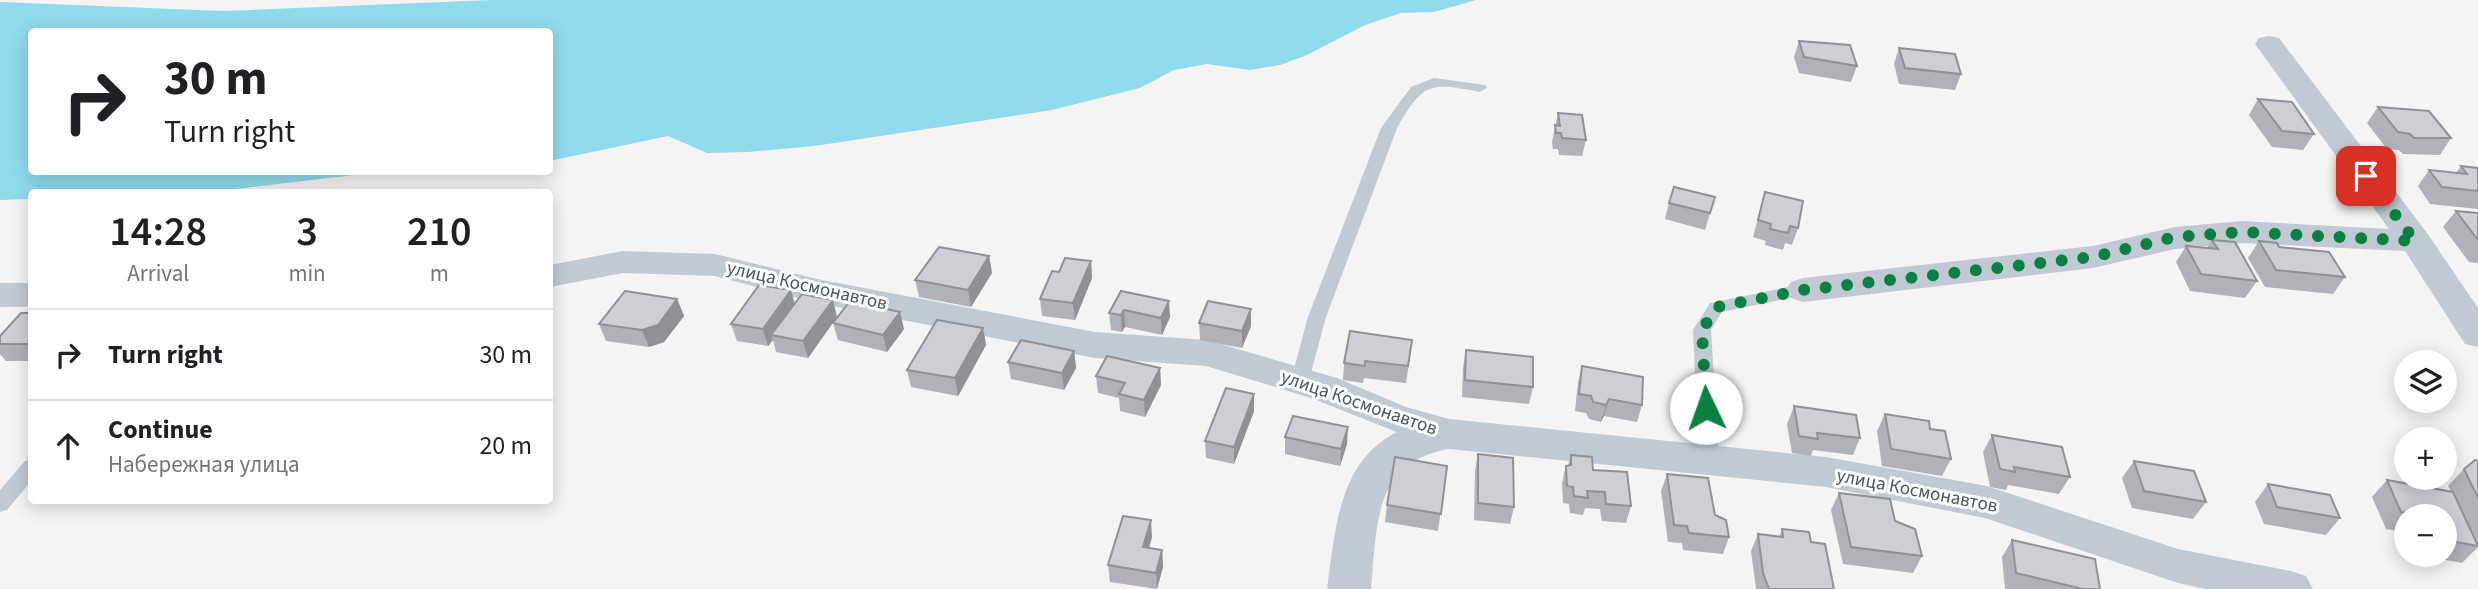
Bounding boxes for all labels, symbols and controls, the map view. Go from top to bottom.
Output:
text: 30 m [164,44,268,114]
icon: right [49,56,140,147]
text: Turn right [164,109,295,155]
pin [2336,146,2396,206]
icon: arrive [2347,157,2385,195]
text: 14:28 [109,202,207,262]
text: 3 [296,202,318,262]
text: 210 [407,202,472,262]
street label: улица Космонавтов [724,254,890,318]
text: Arrival [127,257,189,290]
text: min [288,257,326,290]
text: m [430,257,449,290]
icon: right [49,336,87,374]
text: Turn right [108,336,223,373]
text: 30 m [479,336,532,373]
map controls [2394,350,2457,567]
button: layers [2394,350,2457,413]
street label: улица Космонавтов [1277,364,1441,442]
position arrow [1669,371,1743,445]
text: Continue [108,411,213,448]
icon: ahead [49,427,87,465]
text: 20 m [479,427,532,464]
button: + [2394,427,2457,490]
text: Набережная улица [108,448,300,481]
street label: улица Космонавтов [1834,462,2000,520]
button: − [2394,504,2457,567]

